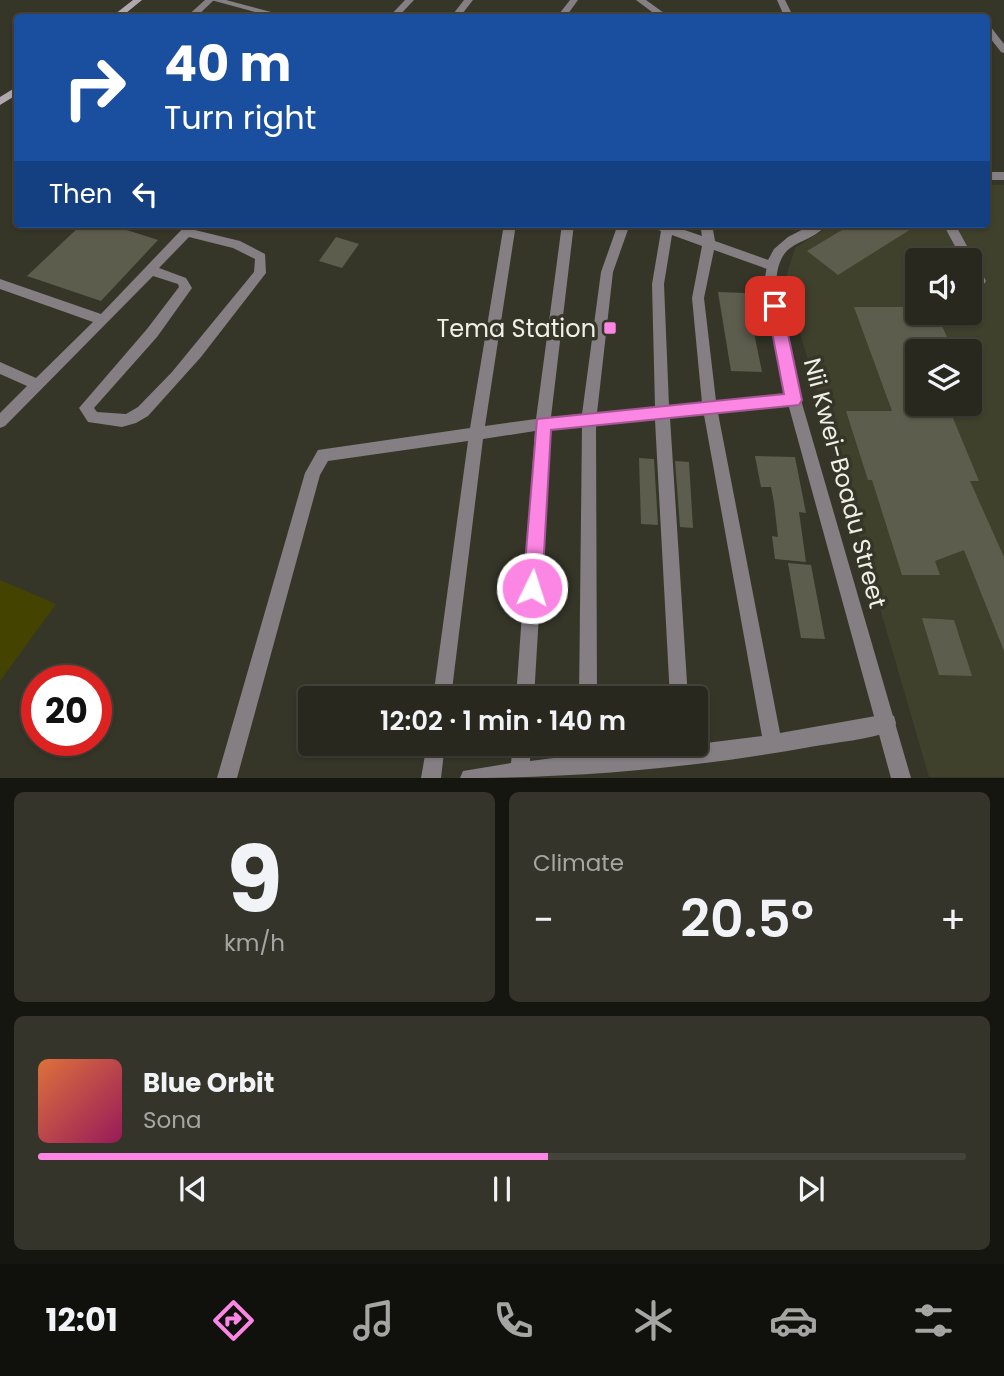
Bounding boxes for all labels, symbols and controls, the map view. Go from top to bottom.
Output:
text: 40 m [164,30,291,98]
icon: right [49,42,140,133]
text: Turn right [164,95,316,140]
icon: left [126,175,164,213]
text: Then [49,176,112,212]
map controls [905,248,982,416]
button: sound [905,248,982,325]
pin [745,276,805,336]
icon: arrive [756,287,794,325]
place label: Tema Station [436,312,596,345]
marker: Tema Station [602,320,618,336]
button: layers [905,339,982,416]
street label: Nii Kwei-Boadu Street [796,354,894,612]
position arrow [495,551,569,625]
speed limit sign: 20 [21,665,112,756]
text: 12:02 · 1 min · 140 m [380,703,626,739]
text: 9 [227,816,282,944]
text: Climate [533,847,624,879]
text: 20.5° [680,882,814,955]
text: − [533,893,554,946]
text: + [940,893,966,946]
text: km/h [224,927,285,959]
text: Blue Orbit [143,1065,274,1101]
text: Sona [143,1104,202,1136]
icon: previous [174,1170,212,1208]
icon: pause [483,1170,521,1208]
icon: next [792,1170,830,1208]
icon: directions [209,1296,258,1345]
icon: music [349,1296,398,1345]
icon: phone [489,1296,538,1345]
icon: climate [629,1296,678,1345]
icon: car [769,1296,818,1345]
icon: filters [909,1296,958,1345]
text: 12:01 [46,1297,118,1342]

